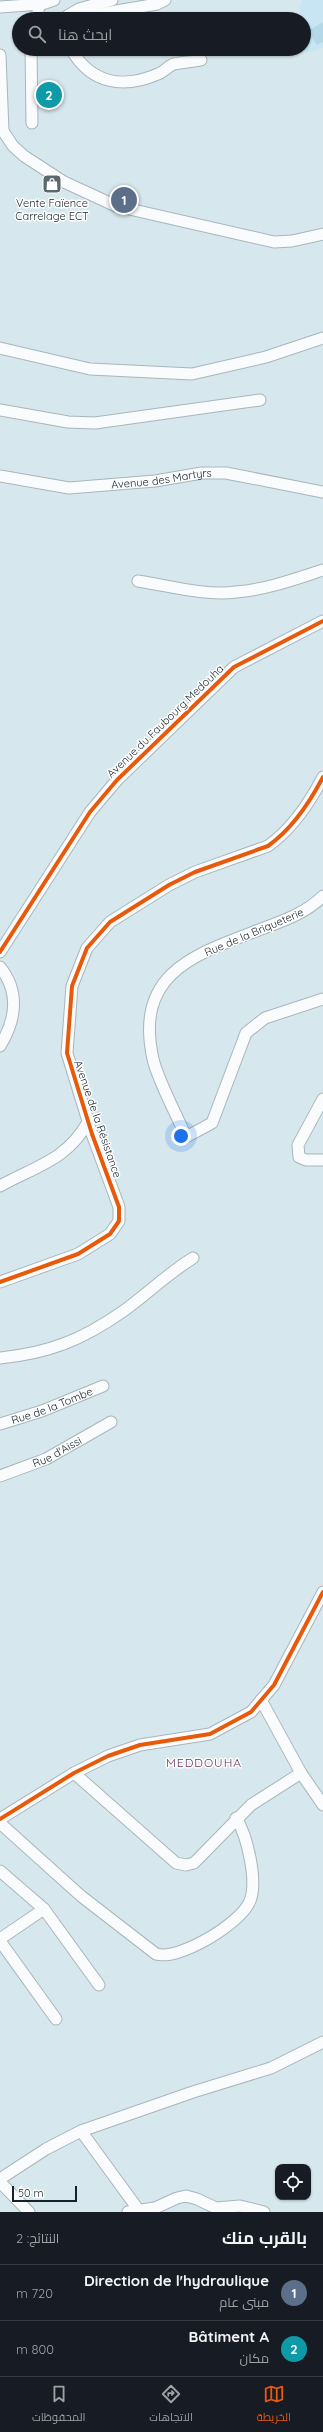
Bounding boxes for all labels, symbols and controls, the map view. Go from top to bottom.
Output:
search box [12,12,311,56]
icon: search [26,23,48,45]
text: ابحث هنا [58,25,112,44]
pin: 2 [36,80,62,110]
shop icon: Vente Faïence Carrelage ECT [41,173,63,195]
pin: 1 [111,185,137,215]
place label: Vente Faïence Carrelage ECT [15,196,89,223]
street label: Avenue des Martyrs [111,466,212,492]
street label: Avenue du Faubourg Medouha [104,661,226,781]
street label: Rue de la Briqueterie [202,905,306,959]
street label: Avenue de la Résistance [71,1058,125,1180]
your location [171,1126,191,1146]
street label: Rue de la Tombe [9,1384,95,1427]
street label: Rue d'Aissi [31,1433,84,1470]
district label: MEDDOUHA [166,1755,242,1770]
map controls [275,2164,311,2200]
button: locate [275,2164,311,2200]
scale bar [12,2184,77,2203]
text: 50 m [18,2186,44,2200]
text: بالقرب منك [222,2227,307,2248]
text: النتائج: 2 [16,2230,59,2246]
text: Direction de l'hydraulique [84,2271,269,2290]
text: 720 m [16,2285,53,2301]
text: 1 [291,2285,297,2301]
text: مبنى عام [219,2294,269,2310]
text: Bâtiment A [189,2327,269,2346]
text: 800 m [16,2341,54,2357]
text: 2 [290,2341,298,2357]
text: مكان [240,2350,269,2366]
tab: المحفوظات [32,2383,85,2427]
tab: الاتجاهات [149,2383,193,2427]
tab: الخريطة [257,2383,291,2427]

